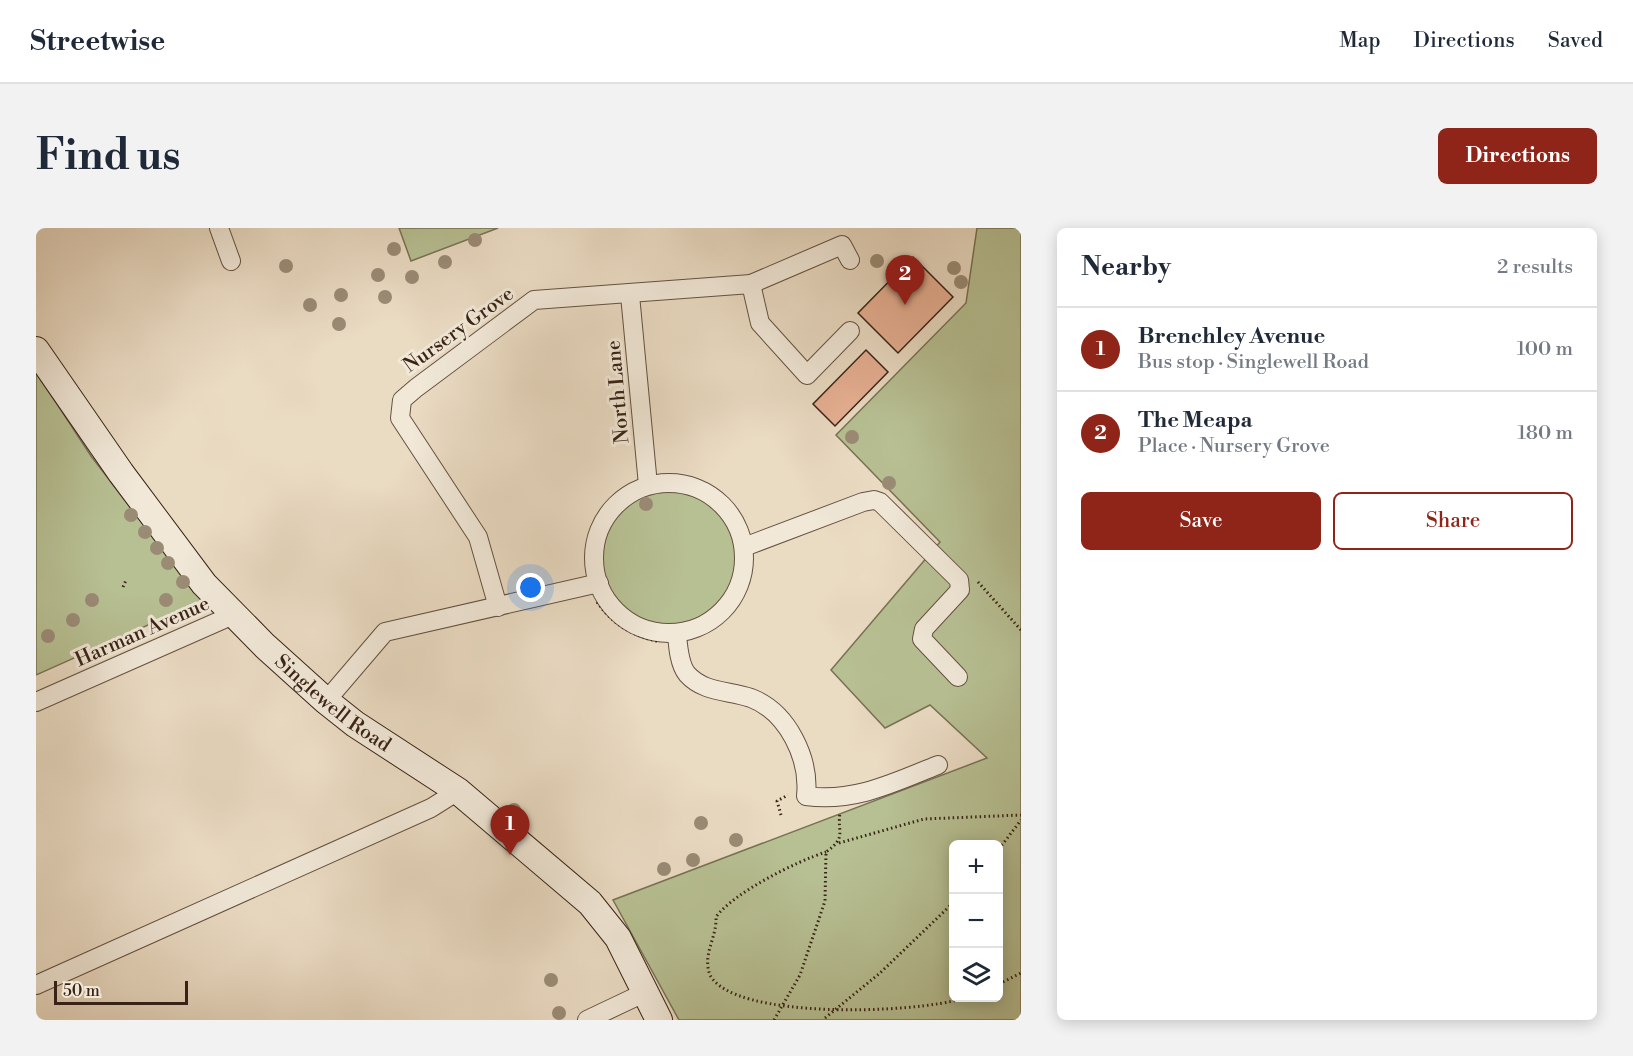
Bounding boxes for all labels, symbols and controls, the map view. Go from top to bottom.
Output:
text: Streetwise [30,24,165,59]
text: Map [1339,28,1381,54]
text: Directions [1414,28,1515,54]
text: Saved [1548,28,1603,54]
button: Directions [1438,128,1597,184]
text: Find us [36,130,180,183]
text: Nearby [1081,251,1171,283]
text: 2 results [1497,255,1573,280]
pin: 2 [886,256,924,305]
street label: Nursery Grove [399,282,519,379]
text: Brenchley Avenue [1138,323,1325,350]
text: 1 [1096,337,1105,362]
text: 100 m [1517,337,1573,362]
street label: North Lane [602,339,635,445]
text: Bus stop · Singlewell Road [1138,350,1369,375]
text: The Meapa [1138,407,1253,434]
text: 2 [1094,421,1107,446]
text: 180 m [1518,421,1573,446]
text: Place · Nursery Grove [1138,434,1330,459]
button: Save [1081,492,1321,550]
button: Share [1333,492,1573,550]
your location [516,573,545,602]
street label: Harman Avenue [71,592,214,673]
street label: Singlewell Road [269,650,396,758]
pin: 1 [490,806,530,855]
map controls [949,840,1003,1002]
button: + [949,840,1003,894]
button: − [949,894,1003,948]
button: layers [949,948,1003,1002]
scale bar [54,978,188,1006]
text: 50 m [63,981,100,1001]

